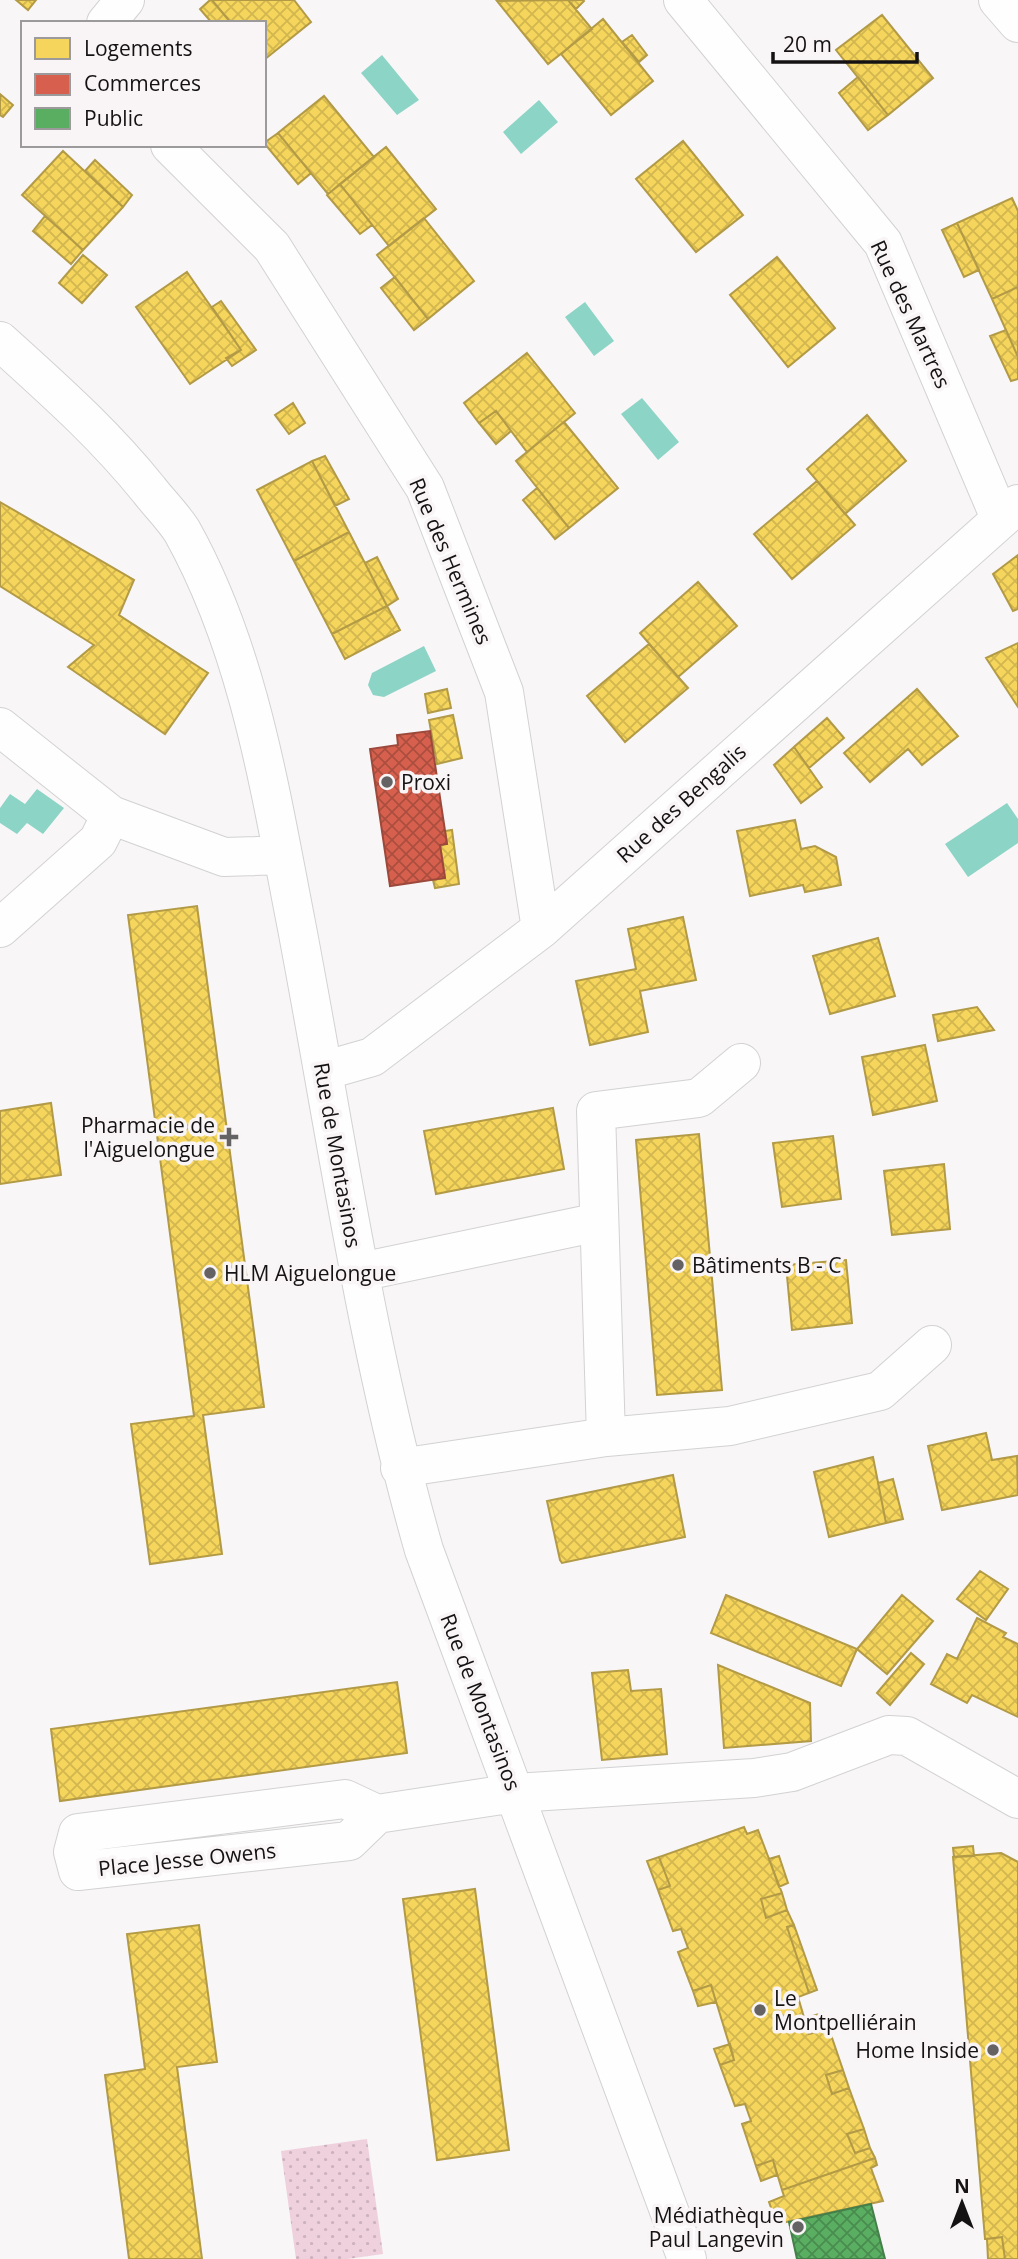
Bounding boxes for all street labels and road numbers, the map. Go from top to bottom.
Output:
street label: Rue des Martres [864,235,958,393]
street label: Rue des Hermines [403,473,499,649]
street label: Rue des Bengalis [610,737,752,869]
street label: Rue de Montasinos [308,1060,368,1250]
street label: Rue de Montasinos [434,1609,528,1795]
street label: Place Jesse Owens [97,1836,277,1882]

